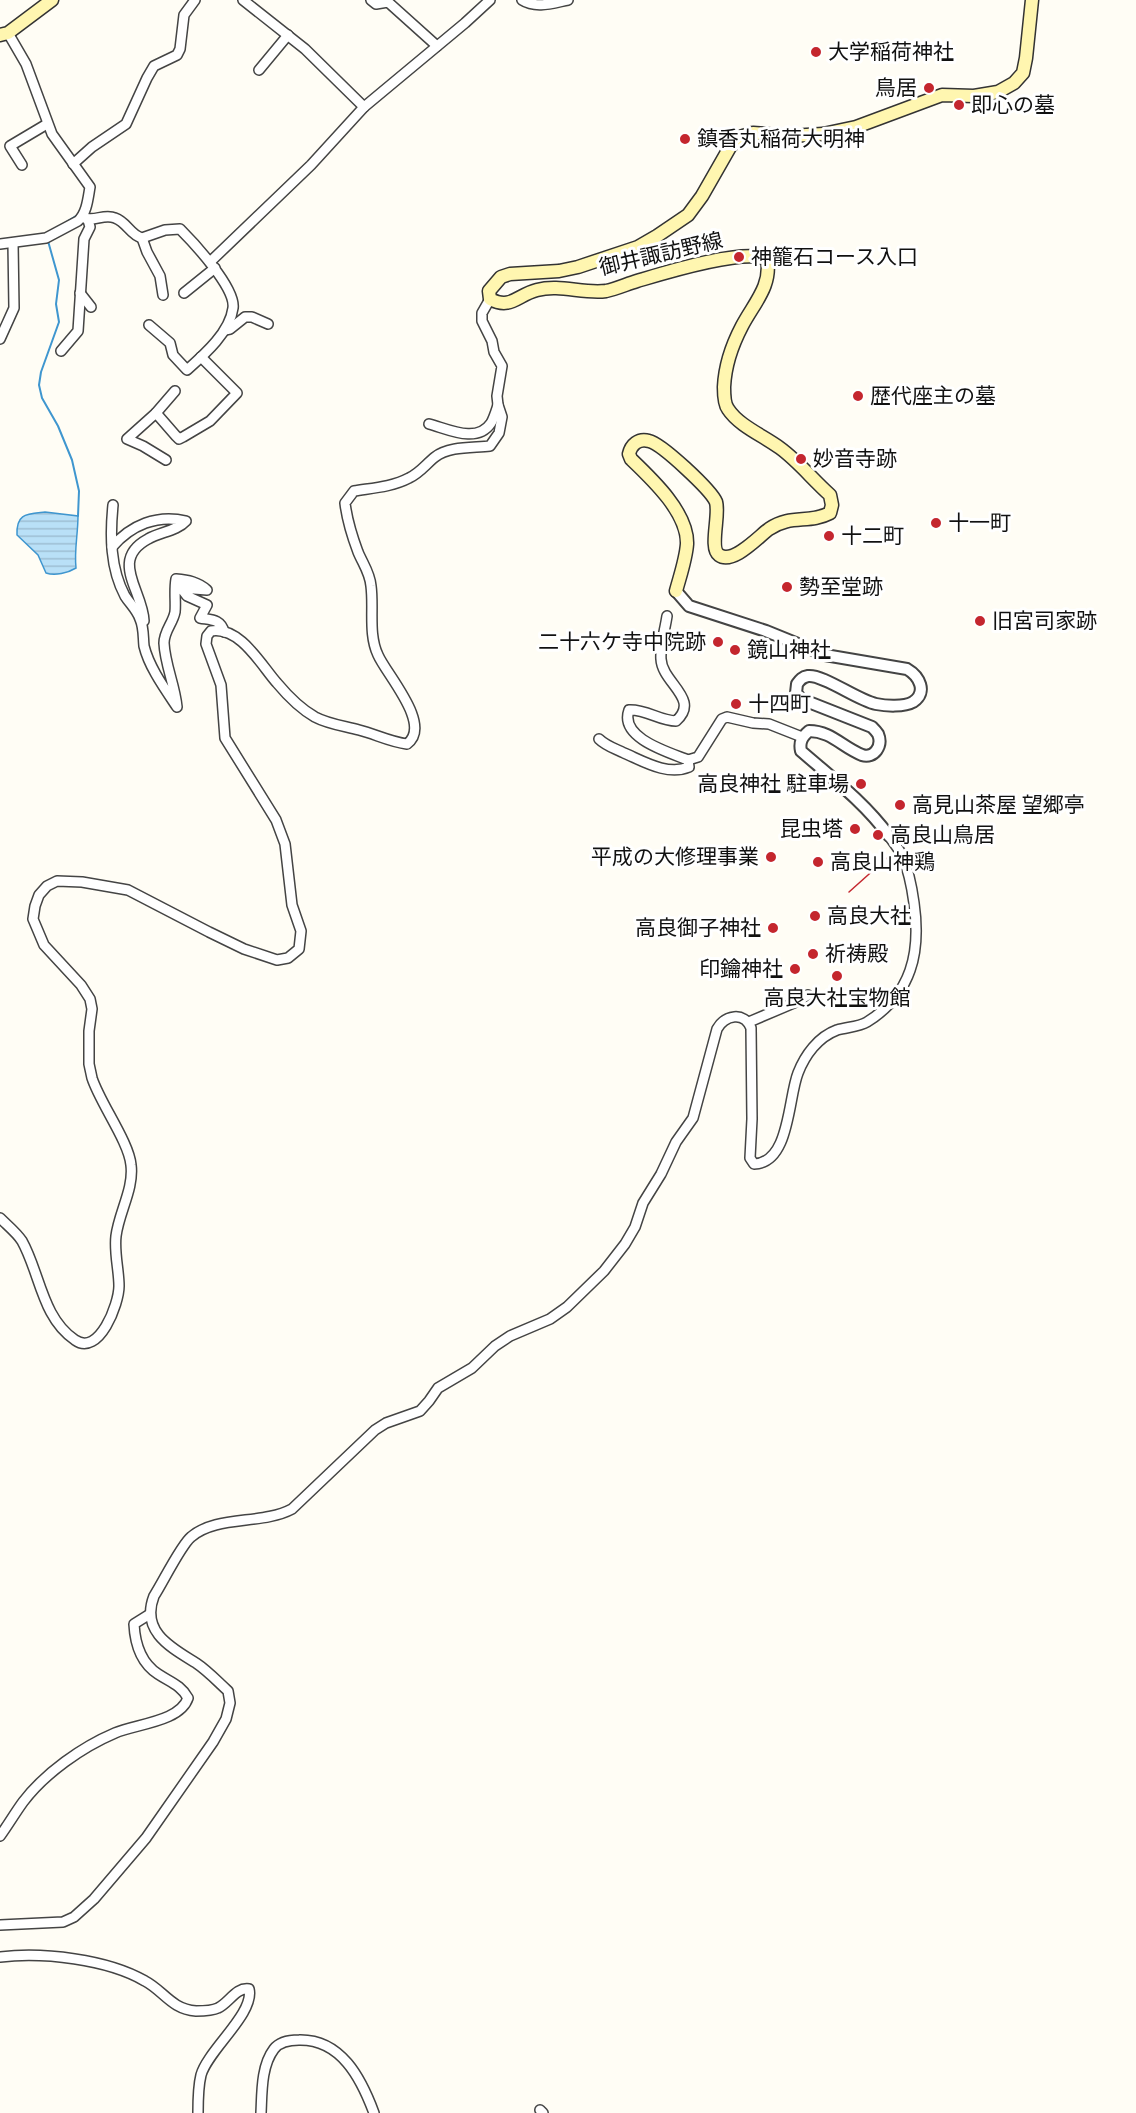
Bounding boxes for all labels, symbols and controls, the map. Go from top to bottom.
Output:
place label: 大学稲荷神社 [828,37,954,65]
marker: 大学稲荷神社 [809,45,823,59]
place label: 鳥居 [875,73,917,101]
marker: 鳥居 [922,81,936,95]
place label: 即心の墓 [971,90,1055,118]
marker: 即心の墓 [952,98,966,112]
place label: 鎮香丸稲荷大明神 [697,124,865,152]
marker: 鎮香丸稲荷大明神 [678,132,692,146]
street label: 御井諏訪野線 [596,225,725,281]
place label: 神籠石コース入口 [751,242,918,270]
marker: 神籠石コース入口 [732,250,746,264]
place label: 歴代座主の墓 [870,381,996,409]
marker: 歴代座主の墓 [851,389,865,403]
place label: 妙音寺跡 [813,444,897,472]
marker: 妙音寺跡 [794,452,808,466]
place label: 十一町 [948,508,1011,536]
marker: 十一町 [929,516,943,530]
place label: 十二町 [841,521,904,549]
marker: 十二町 [822,529,836,543]
place label: 勢至堂跡 [799,572,883,600]
marker: 勢至堂跡 [780,580,794,594]
place label: 旧宮司家跡 [992,606,1097,634]
marker: 旧宮司家跡 [973,614,987,628]
place label: 二十六ケ寺中院跡 [538,627,706,655]
marker: 二十六ケ寺中院跡 [711,635,725,649]
place label: 鏡山神社 [747,635,831,663]
marker: 鏡山神社 [728,643,742,657]
place label: 十四町 [748,689,811,717]
marker: 十四町 [729,697,743,711]
place label: 高良神社 駐車場 [697,769,849,797]
marker: 高良神社 駐車場 [854,777,868,791]
place label: 高見山茶屋 望郷亭 [912,790,1085,818]
marker: 高見山茶屋 望郷亭 [893,798,907,812]
place label: 昆虫塔 [780,814,843,842]
place label: 高良山鳥居 [890,820,995,848]
marker: 昆虫塔 [848,822,862,836]
marker: 高良山鳥居 [871,828,885,842]
place label: 平成の大修理事業 [591,842,759,870]
place label: 高良山神鶏 [830,847,935,875]
marker: 平成の大修理事業 [764,850,778,864]
marker: 高良山神鶏 [811,855,825,869]
place label: 高良大社 [827,901,911,929]
marker: 高良大社 [808,909,822,923]
place label: 高良御子神社 [635,913,761,941]
marker: 高良御子神社 [766,921,780,935]
place label: 祈祷殿 [825,939,888,967]
marker: 祈祷殿 [806,947,820,961]
place label: 印鑰神社 [699,954,783,982]
marker: 印鑰神社 [788,962,802,976]
marker: 高良大社宝物館 [830,969,844,983]
place label: 高良大社宝物館 [764,983,911,1011]

